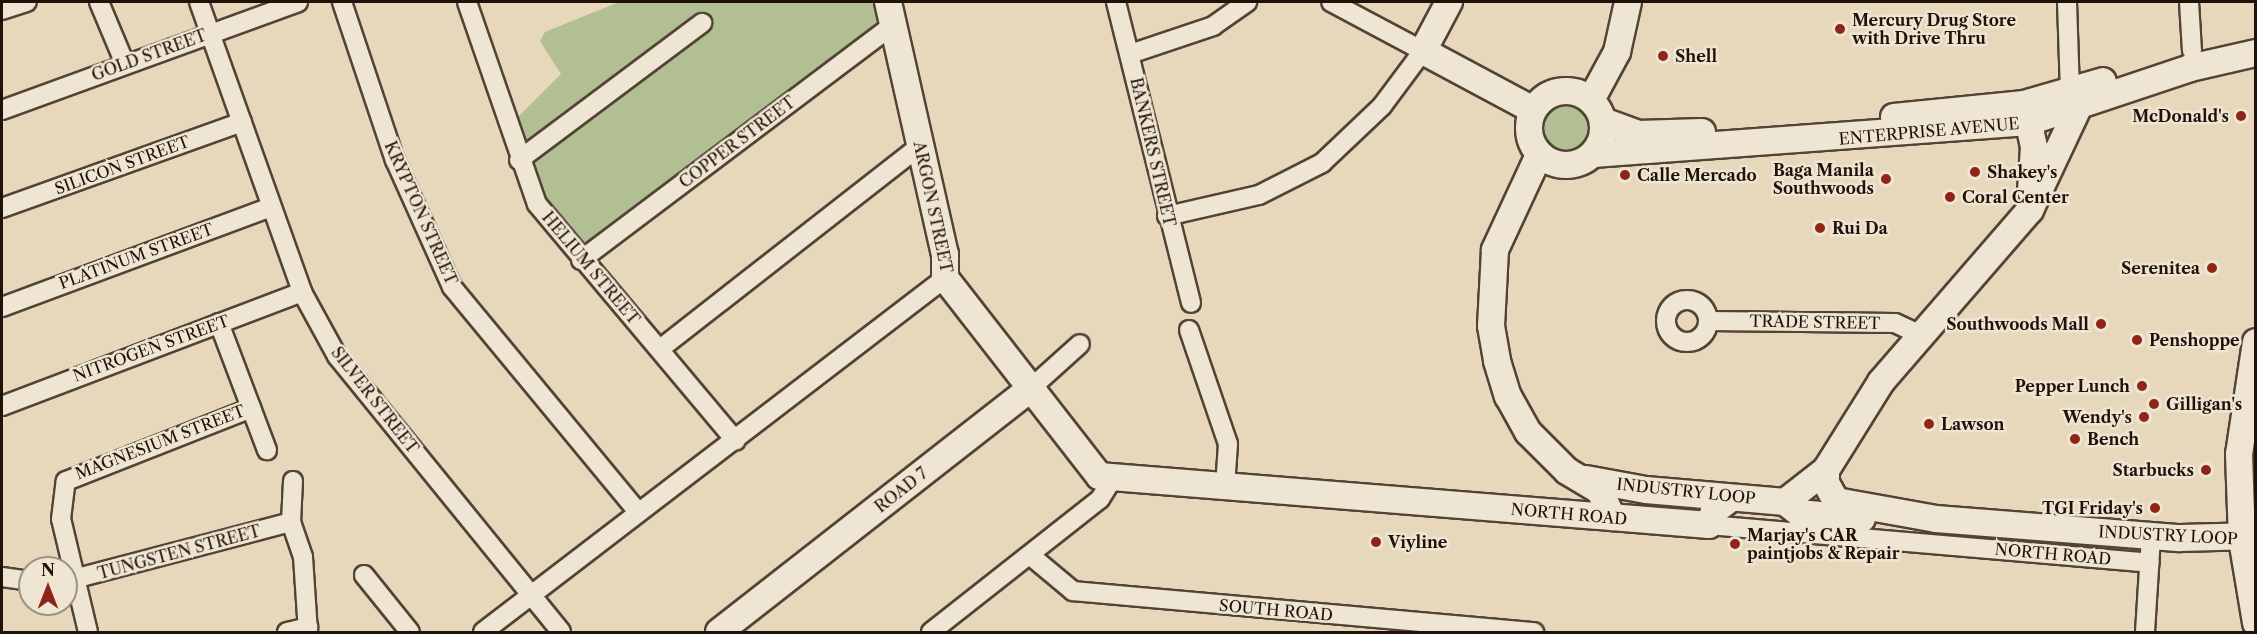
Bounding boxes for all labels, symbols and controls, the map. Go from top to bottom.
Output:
place label: Mercury Drug Store with Drive Thru [1852,10,2017,48]
marker: Mercury Drug Store with Drive Thru [1833,22,1847,36]
street label: GOLD STREET [89,25,209,85]
place label: Shell [1675,46,1717,66]
marker: Shell [1656,49,1670,63]
street label: BANKERS STREET [1127,76,1179,228]
street label: COPPER STREET [675,92,799,192]
place label: McDonald's [2132,106,2229,126]
marker: McDonald's [2234,109,2248,123]
street label: ENTERPRISE AVENUE [1838,114,2020,148]
street label: SILICON STREET [52,132,192,198]
street label: KRYPTON STREET [381,138,461,288]
street label: ARGON STREET [910,139,956,275]
place label: Baga Manila Southwoods [1773,160,1874,198]
place label: Shakey's [1987,162,2057,182]
place label: Calle Mercado [1637,165,1757,185]
marker: Shakey's [1968,165,1982,179]
marker: Calle Mercado [1618,168,1632,182]
marker: Baga Manila Southwoods [1879,172,1893,186]
place label: Coral Center [1962,187,2069,207]
marker: Coral Center [1943,190,1957,204]
street label: HELIUM STREET [538,208,644,328]
place label: Rui Da [1832,218,1888,238]
street label: PLATINUM STREET [56,219,216,293]
marker: Rui Da [1813,221,1827,235]
place label: Serenitea [2121,258,2200,278]
marker: Serenitea [2205,261,2219,275]
street label: NITROGEN STREET [70,311,232,385]
street label: TRADE STREET [1749,311,1881,333]
place label: Southwoods Mall [1946,314,2089,334]
marker: Southwoods Mall [2094,317,2108,331]
place label: Penshoppe [2149,330,2240,350]
marker: Penshoppe [2130,333,2144,347]
street label: SILVER STREET [327,343,423,457]
place label: Pepper Lunch [2015,376,2130,396]
marker: Pepper Lunch [2135,379,2149,393]
place label: Gilligan's [2166,394,2242,414]
marker: Gilligan's [2147,397,2161,411]
street label: MAGNESIUM STREET [72,401,248,483]
place label: Wendy's [2063,407,2132,427]
marker: Wendy's [2137,410,2151,424]
place label: Lawson [1941,414,2005,434]
marker: Lawson [1922,417,1936,431]
place label: Bench [2087,429,2139,449]
marker: Bench [2068,432,2082,446]
place label: Starbucks [2112,460,2194,480]
marker: Starbucks [2199,463,2213,477]
street label: ROAD 7 [871,464,931,516]
street label: INDUSTRY LOOP [1615,474,1757,508]
place label: TGI Friday's [2042,498,2143,518]
street label: NORTH ROAD [1510,499,1628,529]
marker: TGI Friday's [2148,501,2162,515]
street label: TUNGSTEN STREET [96,521,262,583]
street label: INDUSTRY LOOP [2098,522,2238,548]
place label: Marjay's CAR paintjobs & Repair [1747,525,1900,563]
place label: Viyline [1388,532,1447,552]
marker: Viyline [1369,535,1383,549]
marker: Marjay's CAR paintjobs & Repair [1728,537,1742,551]
street label: NORTH ROAD [1994,539,2112,569]
north arrow [18,556,78,616]
text: N [41,560,55,580]
street label: SOUTH ROAD [1218,595,1334,625]

